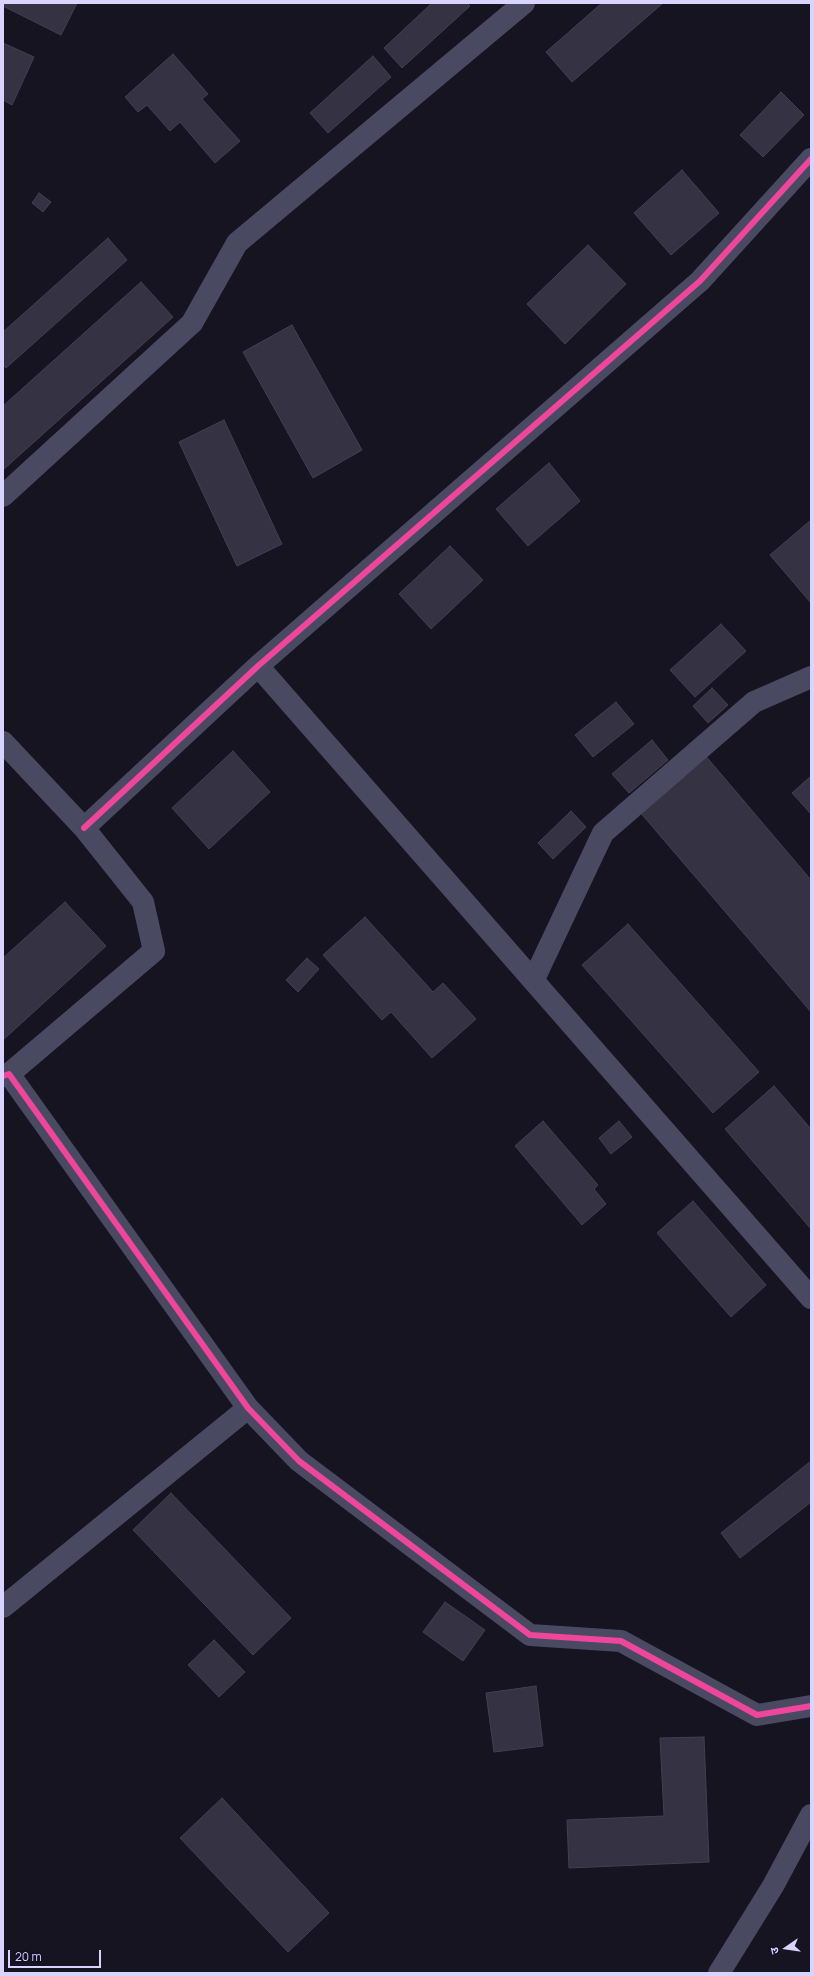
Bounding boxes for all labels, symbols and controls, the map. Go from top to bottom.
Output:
north arrow [766,1928,806,1968]
scale bar [10,1942,103,1968]
text: उ [766,1946,782,1956]
text: 20 m [15,1948,42,1965]

